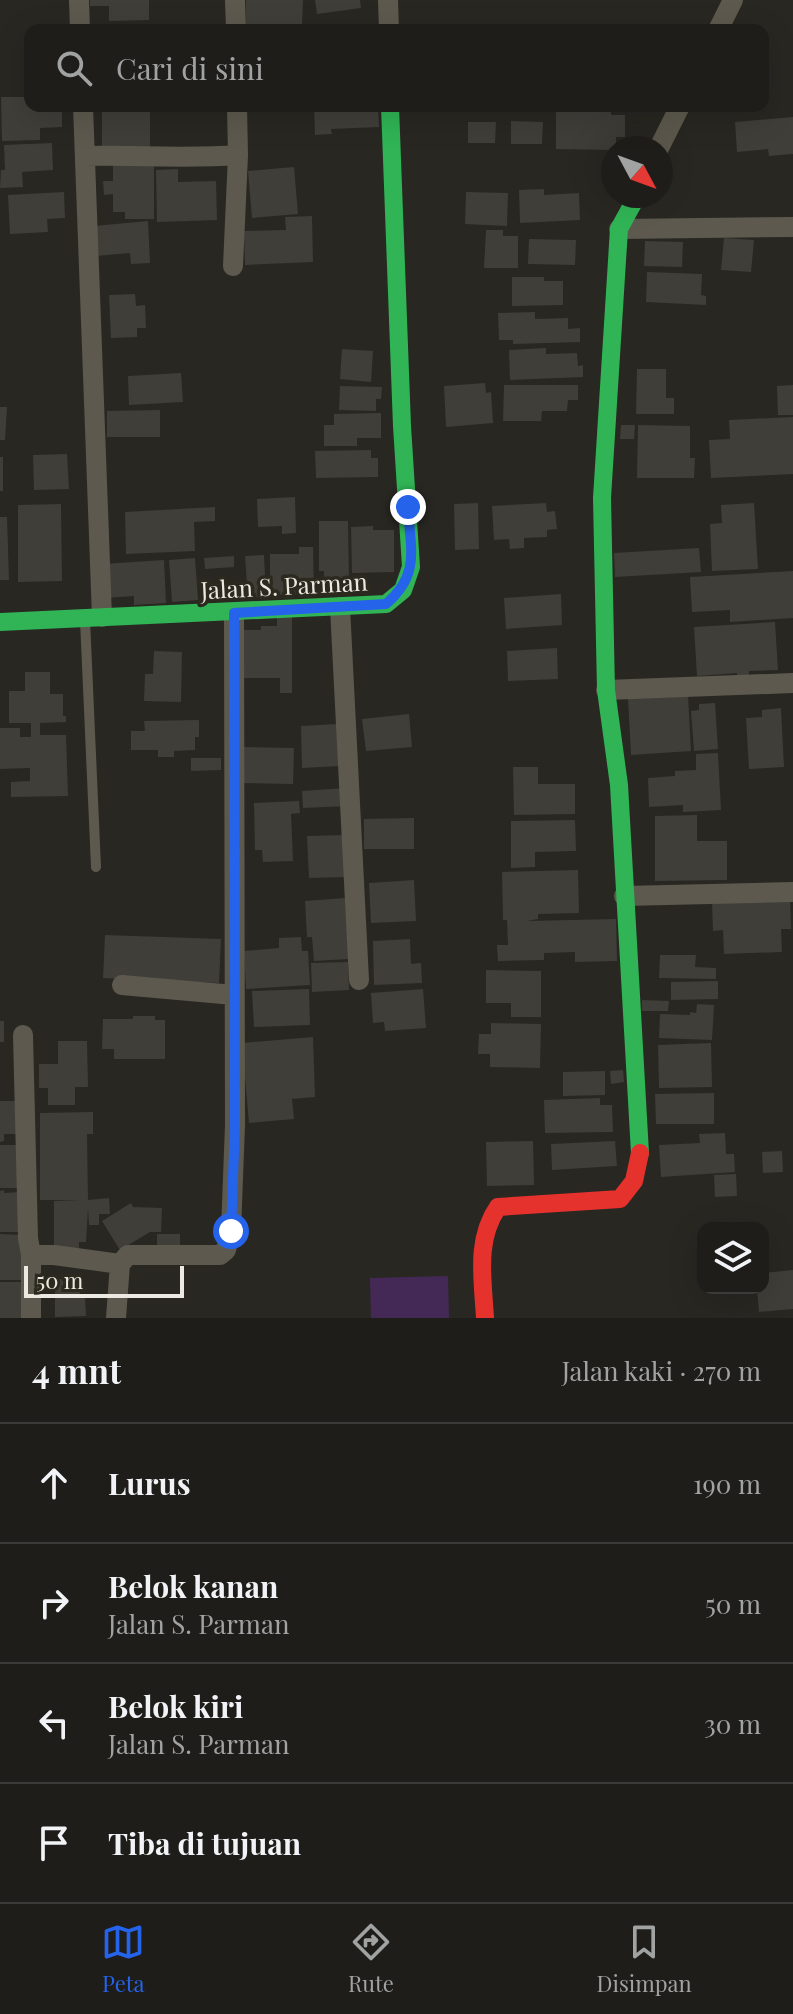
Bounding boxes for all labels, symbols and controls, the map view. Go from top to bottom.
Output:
search box [24,24,769,112]
icon: search [52,46,96,90]
text: Cari di sini [116,48,264,88]
north arrow [601,136,673,208]
route end [390,489,426,525]
street label: Jalan S. Parman [199,565,368,605]
route start [213,1213,249,1249]
map controls [697,1222,769,1294]
button: layers [697,1222,769,1294]
scale bar [24,1262,184,1298]
text: 50 m [36,1265,83,1295]
text: 4 mnt [32,1347,121,1393]
text: Jalan kaki · 270 m [562,1353,761,1388]
icon: ahead [32,1461,76,1505]
text: Lurus [108,1463,191,1503]
text: 190 m [693,1466,761,1501]
text: Belok kanan [108,1566,278,1606]
icon: right [32,1581,76,1625]
text: 50 m [705,1586,761,1621]
text: Jalan S. Parman [108,1606,289,1641]
text: Belok kiri [108,1686,243,1726]
icon: left [32,1701,76,1745]
text: 30 m [704,1706,761,1741]
text: Jalan S. Parman [108,1726,289,1761]
icon: arrive [32,1821,76,1865]
text: Tiba di tujuan [108,1823,301,1863]
tab: Peta [101,1920,145,1998]
tab: Rute [348,1920,394,1998]
tab: Disimpan [597,1920,692,1998]

